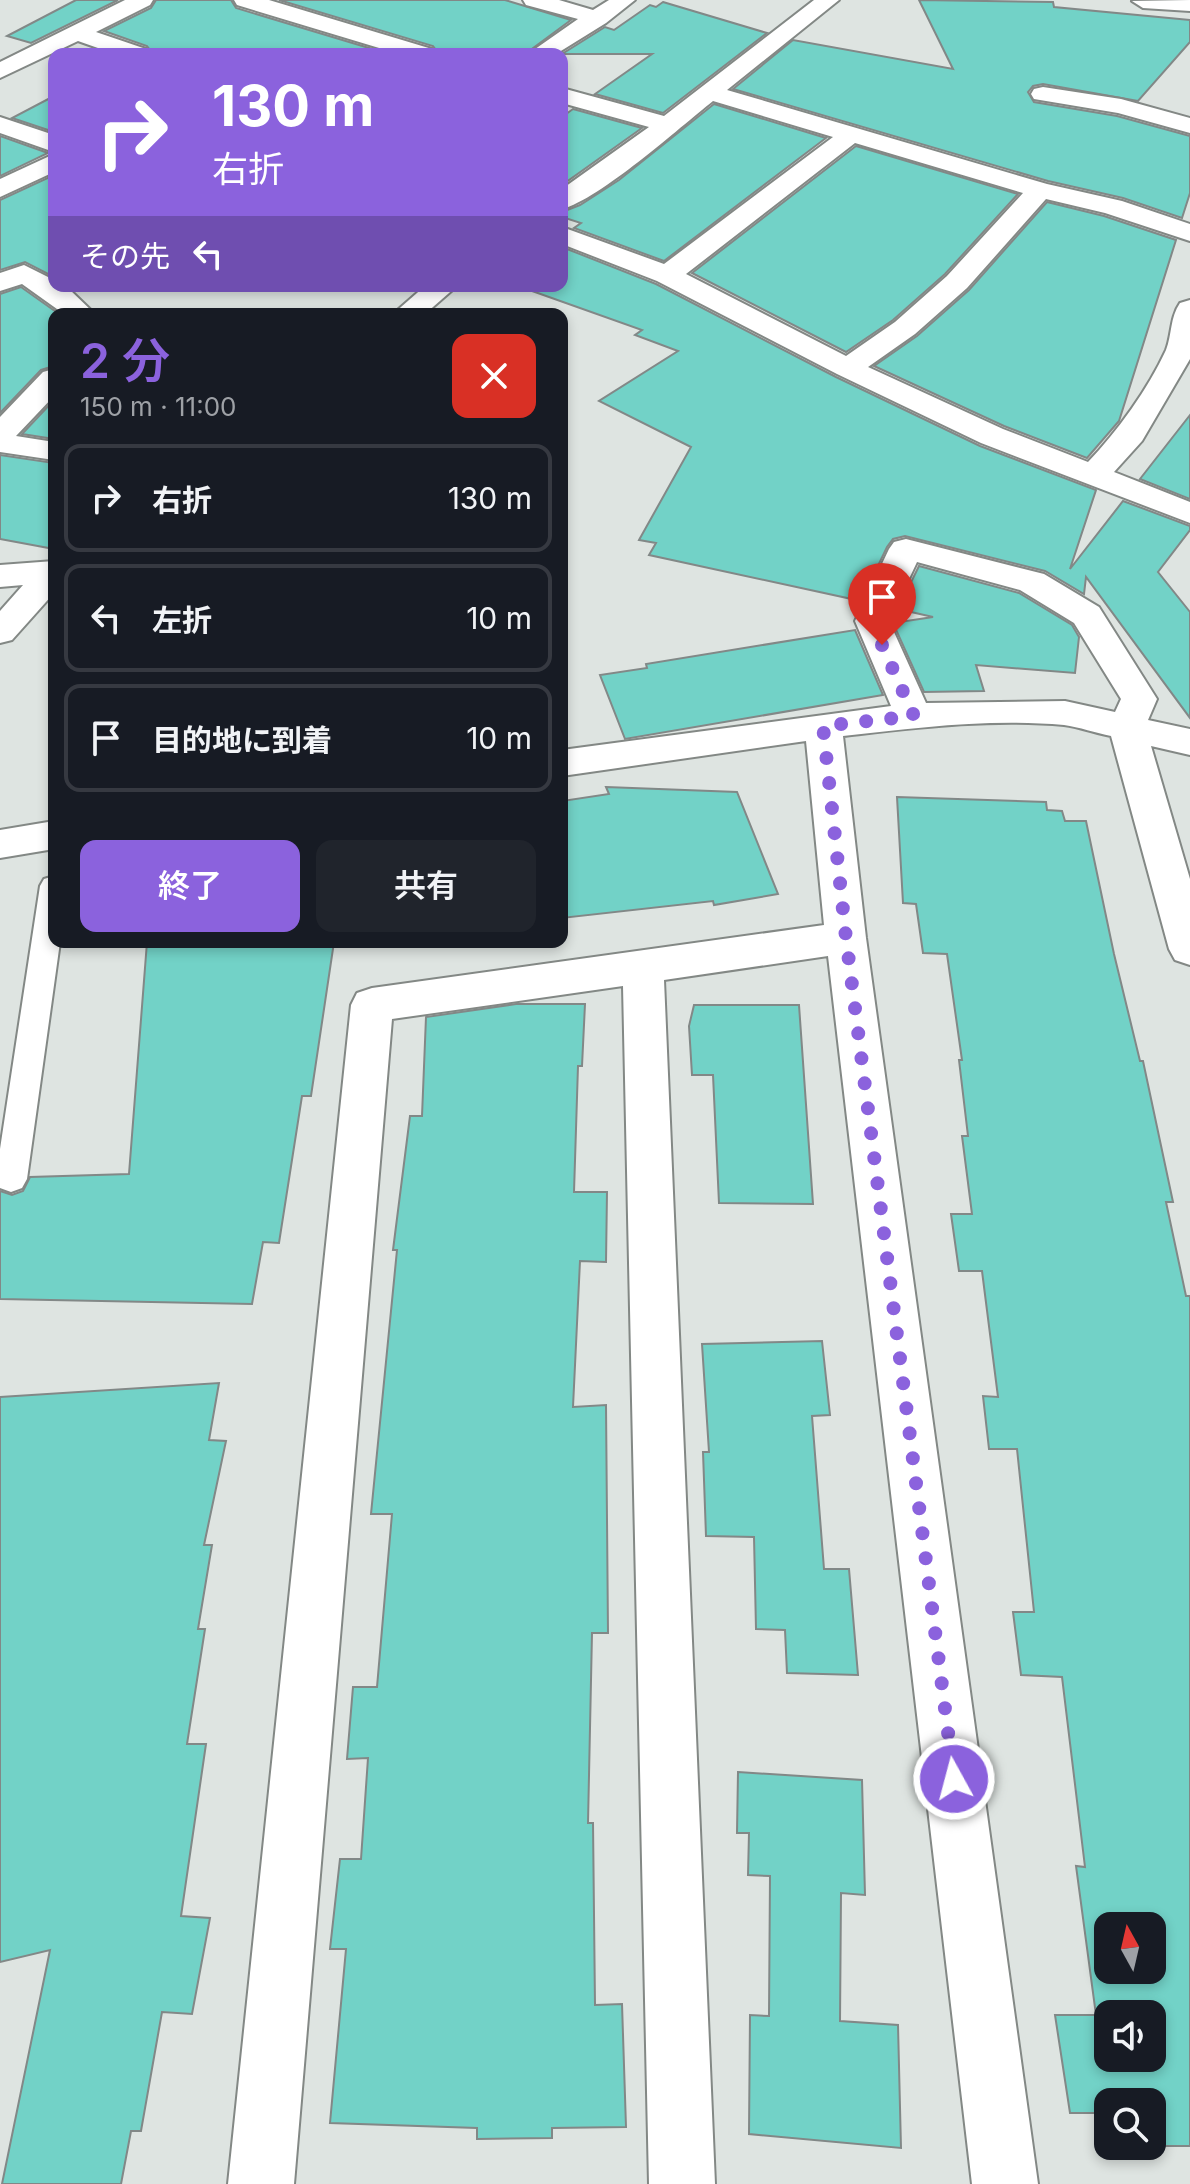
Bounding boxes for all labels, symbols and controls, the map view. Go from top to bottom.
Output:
text: 130 m [212,72,374,140]
icon: right [80,80,184,184]
text: 右折 [212,147,284,191]
icon: left [186,232,230,276]
text: その先 [80,238,170,274]
text: 2 分 [80,331,170,390]
button: close [452,334,536,418]
text: 150 m · 11:00 [80,391,236,422]
icon: right [84,476,128,520]
text: 130 m [448,480,532,516]
text: 右折 [152,482,212,518]
pin [848,563,916,645]
icon: arrive [860,575,904,619]
icon: left [84,596,128,640]
text: 10 m [466,600,532,636]
text: 左折 [152,602,212,638]
icon: arrive [84,716,128,760]
text: 10 m [466,720,532,756]
text: 目的地に到着 [152,722,332,758]
button: 終了 [80,840,300,932]
button: 共有 [316,840,536,932]
position arrow [912,1737,996,1821]
north arrow [1094,1912,1166,1984]
map controls [1094,1912,1166,2160]
button: sound [1094,2000,1166,2072]
button: search [1094,2088,1166,2160]

